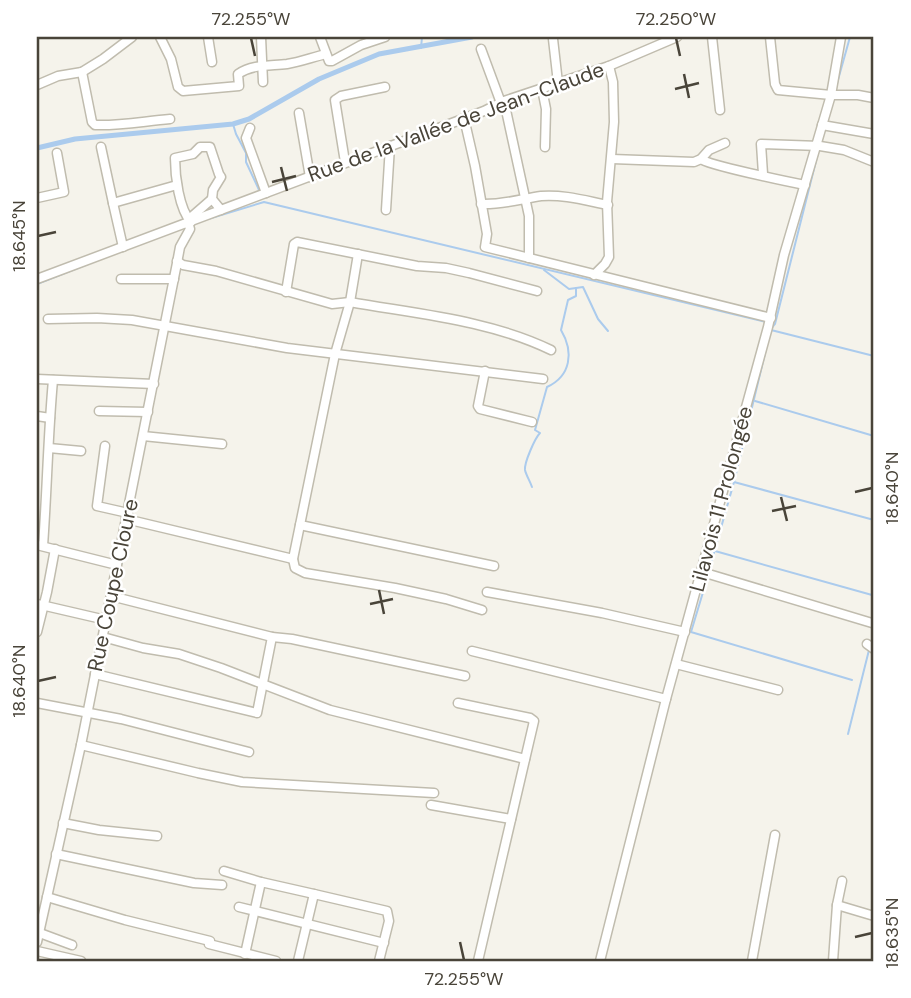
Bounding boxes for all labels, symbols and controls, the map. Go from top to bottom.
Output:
text: 72.255°W [211,7,291,31]
text: 72.250°W [636,7,716,31]
street label: Rue de la Vallée de Jean-Claude [304,55,608,189]
text: 18.645°N [7,200,31,272]
street label: Lilavois 11 Prolongée [683,403,759,595]
text: 18.640°N [880,452,904,524]
street label: Rue Coupe Cloure [81,496,145,674]
text: 18.640°N [7,645,31,717]
text: 18.635°N [880,897,904,969]
text: 72.255°W [424,967,504,991]

